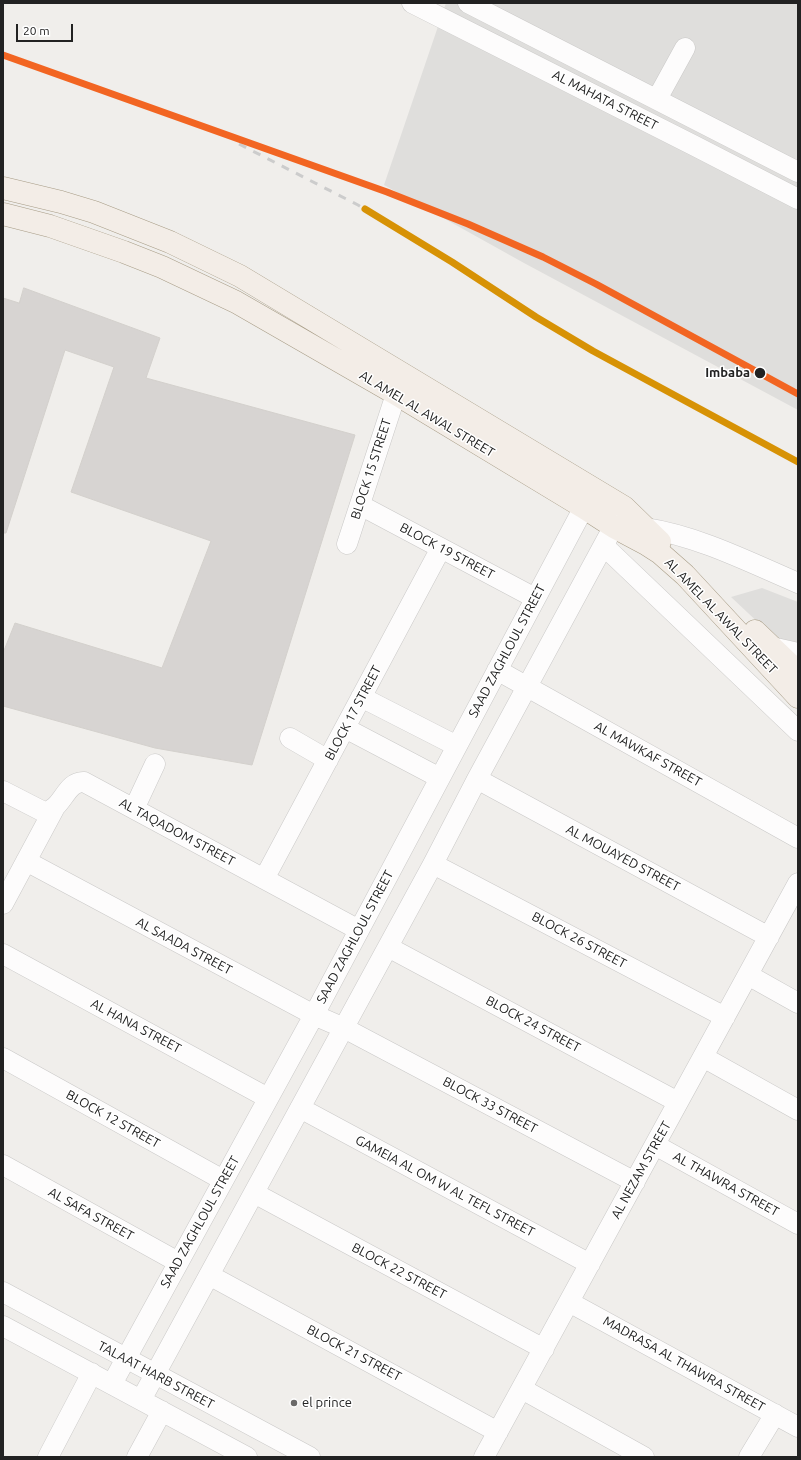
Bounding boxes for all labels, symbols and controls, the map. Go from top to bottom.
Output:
scale bar [18,16,75,42]
text: 20 m [23,24,50,37]
street label: AL MAHATA STREET [550,67,660,133]
place label: Imbaba [705,365,750,381]
marker: Imbaba [753,366,767,380]
street label: AL AMEL AL AWAL STREET [357,367,497,461]
street label: BLOCK 15 STREET [347,417,395,521]
street label: BLOCK 19 STREET [397,519,497,583]
street label: AL AMEL AL AWAL STREET [662,555,780,677]
street label: SAAD ZAGHLOUL STREET [465,582,549,720]
street label: BLOCK 17 STREET [321,663,385,763]
street label: AL MAWKAF STREET [592,718,704,790]
street label: AL TAQADOM STREET [116,795,238,869]
street label: AL MOUAYED STREET [563,821,683,895]
street label: SAAD ZAGHLOUL STREET [313,868,397,1006]
street label: BLOCK 26 STREET [529,908,629,972]
street label: AL SAADA STREET [133,914,235,978]
street label: BLOCK 24 STREET [483,992,583,1056]
street label: AL HANA STREET [88,996,184,1056]
street label: BLOCK 33 STREET [440,1073,540,1137]
street label: BLOCK 12 STREET [63,1087,163,1151]
street label: AL NEZAM STREET [608,1119,674,1221]
street label: GAMEIA AL OM W AL TEFL STREET [353,1132,537,1240]
street label: AL THAWRA STREET [670,1148,782,1220]
street label: SAAD ZAGHLOUL STREET [157,1153,243,1291]
street label: AL SAFA STREET [46,1184,136,1244]
street label: BLOCK 22 STREET [349,1239,449,1303]
street label: MADRASA AL THAWRA STREET [600,1313,768,1415]
street label: BLOCK 21 STREET [304,1321,404,1385]
street label: TALAAT HARB STREET [95,1338,217,1412]
place label: el prince [302,1395,352,1411]
marker: el prince [289,1398,299,1408]

